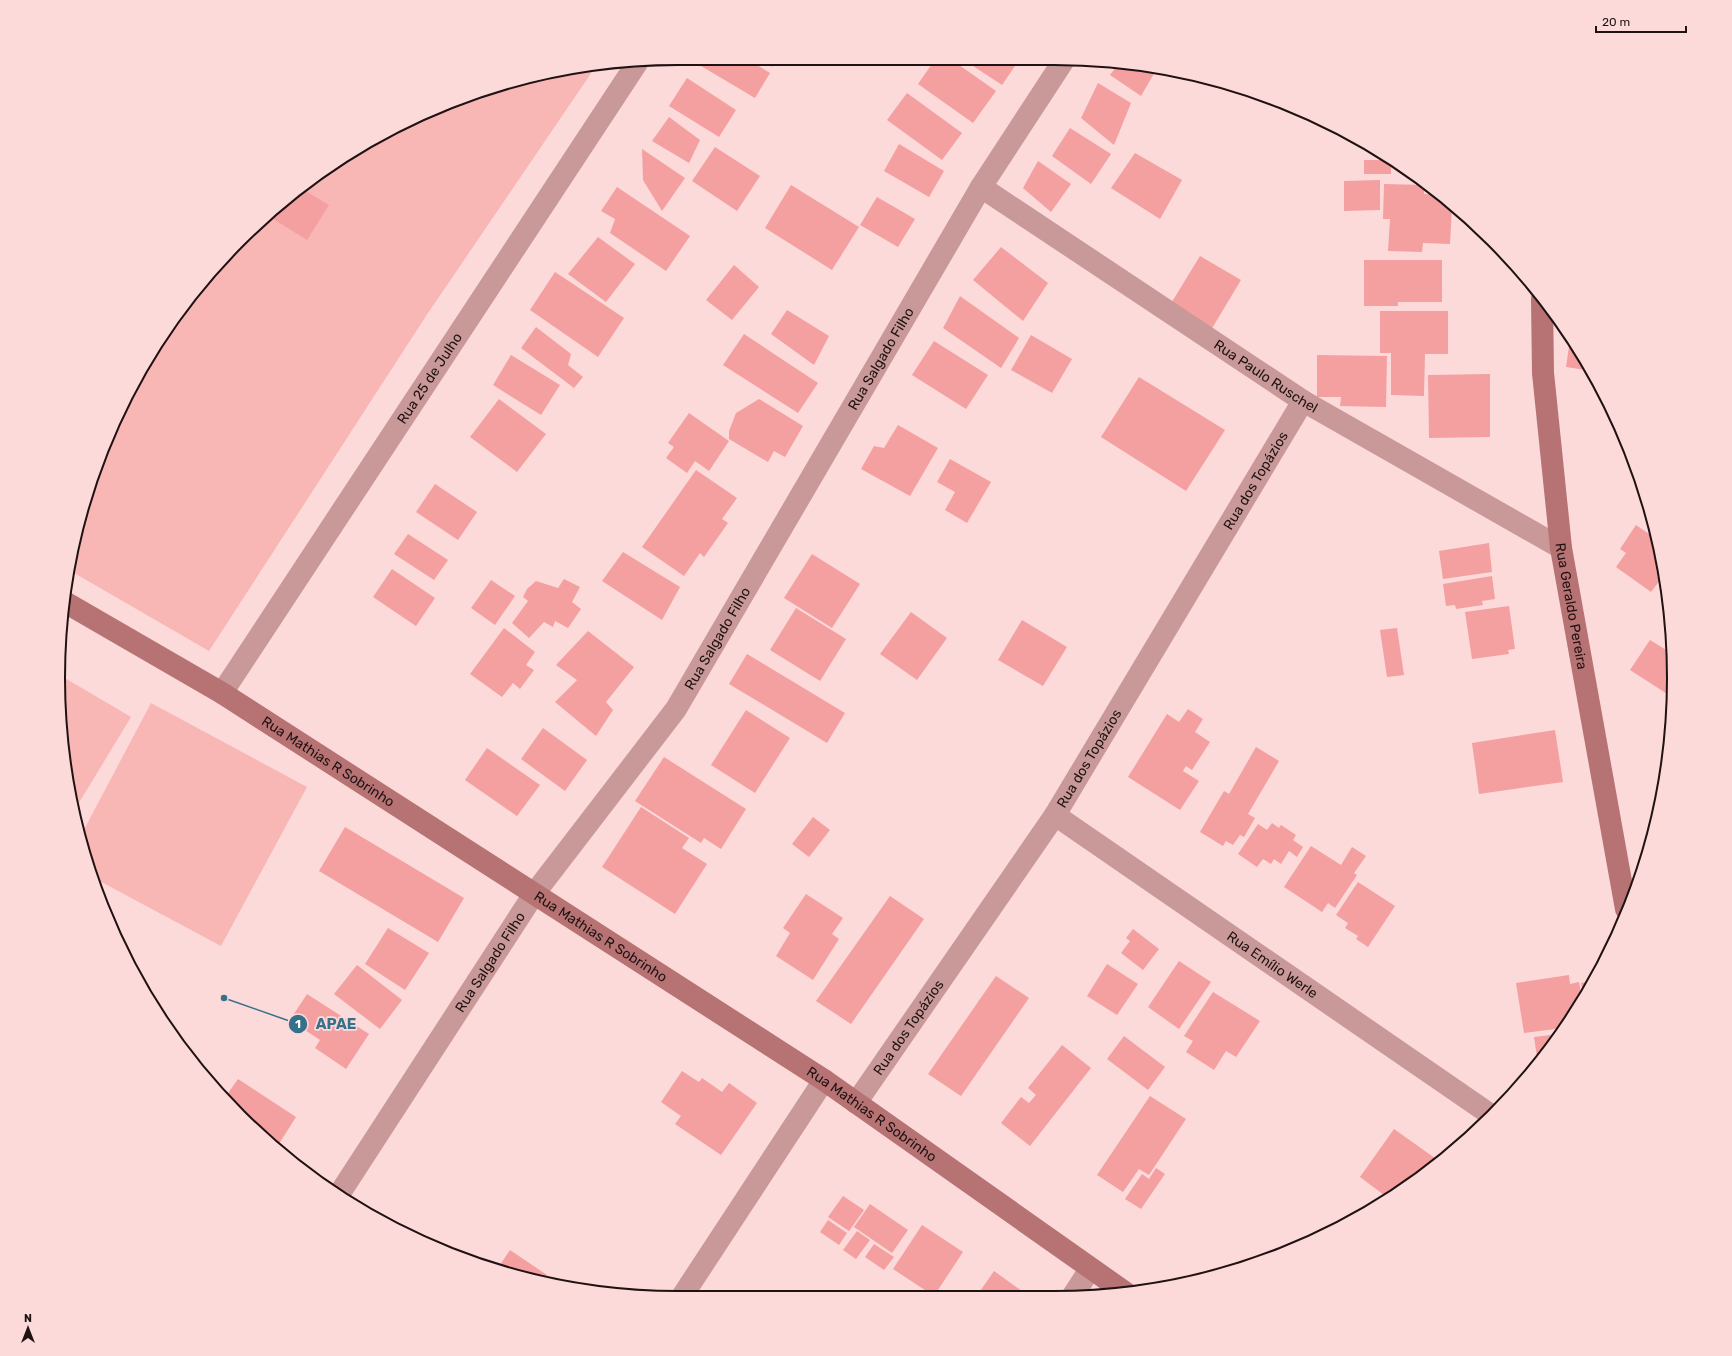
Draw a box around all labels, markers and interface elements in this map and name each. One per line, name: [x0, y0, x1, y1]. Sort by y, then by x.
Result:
scale bar: [1596, 8, 1686, 34]
text: 20 m: [1602, 15, 1630, 29]
street label: Rua Salgado Filho: [845, 304, 918, 413]
street label: Rua 25 de Julho: [394, 330, 466, 427]
street label: Rua Paulo Ruschel: [1210, 336, 1321, 417]
street label: Rua dos Topázios: [1220, 428, 1292, 533]
street label: Rua Geraldo Pereira: [1552, 542, 1591, 671]
street label: Rua Salgado Filho: [681, 584, 754, 693]
street label: Rua dos Topázios: [1053, 706, 1125, 811]
street label: Rua Mathias R Sobrinho: [258, 713, 398, 811]
street label: Rua Mathias R Sobrinho: [531, 888, 670, 986]
street label: Rua Salgado Filho: [452, 909, 529, 1016]
street label: Rua Emílio Werle: [1223, 928, 1321, 1002]
street label: Rua dos Topázios: [870, 977, 948, 1079]
callout: APAE: [288, 1010, 365, 1037]
text: APAE: [316, 1015, 356, 1033]
text: 1: [295, 1017, 301, 1031]
street label: Rua Mathias R Sobrinho: [803, 1063, 940, 1166]
north arrow: [8, 1308, 48, 1348]
text: N: [24, 1312, 32, 1325]

